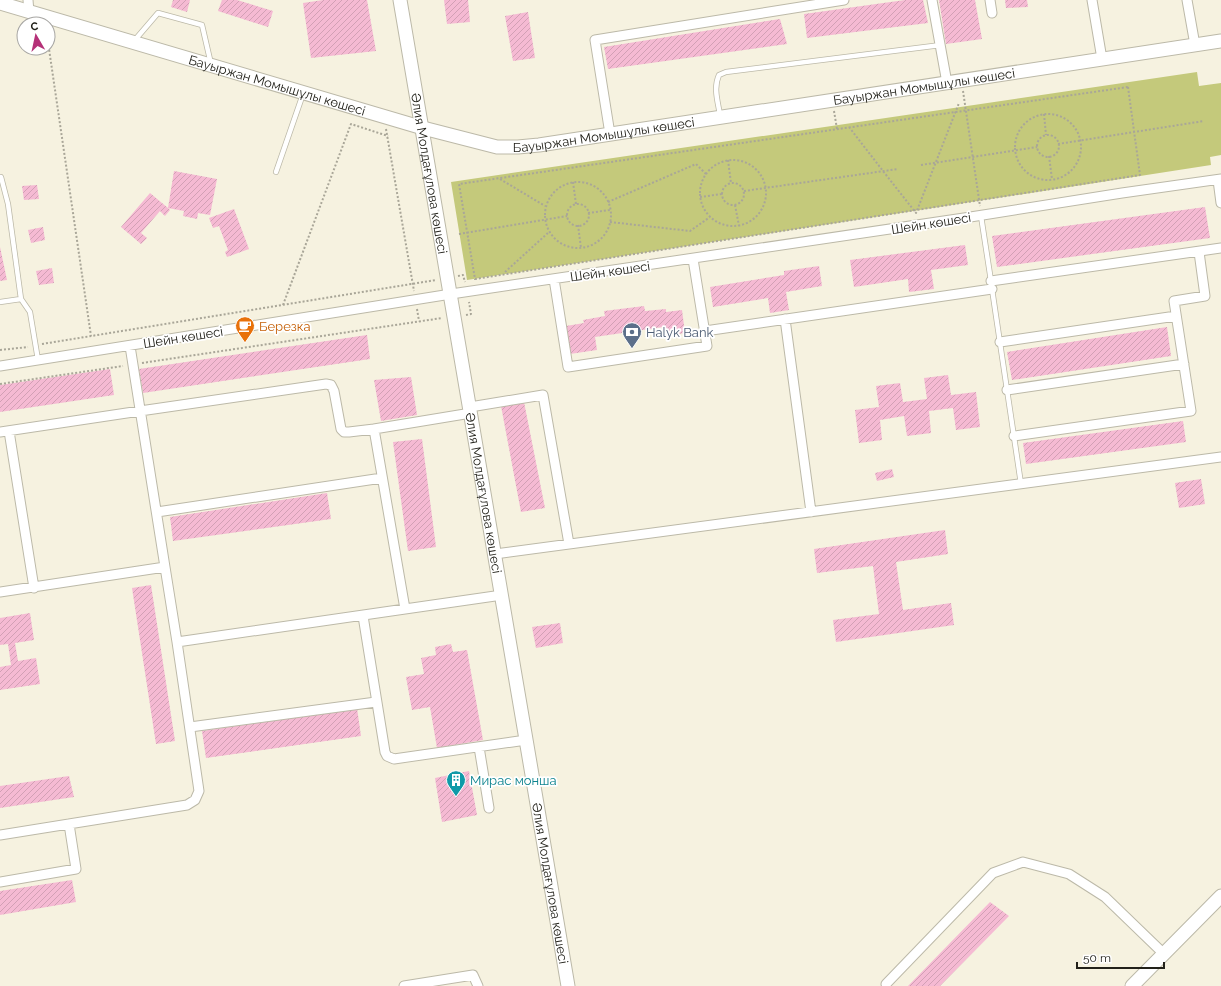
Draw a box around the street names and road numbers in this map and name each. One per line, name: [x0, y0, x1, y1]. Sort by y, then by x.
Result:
street label: Бауыржан Момышұлы көшесі: [187, 52, 367, 119]
street label: Бауыржан Момышұлы көшесі: [832, 66, 1016, 108]
street label: Әлия Молдағұлова көшесі: [408, 92, 450, 255]
street label: Бауыржан Момышұлы көшесі: [513, 114, 696, 155]
street label: Шейн көшесі: [890, 210, 972, 237]
street label: Шейн көшесі: [569, 258, 651, 285]
street label: Шейн көшесі: [142, 324, 224, 351]
street label: Әлия Молдағұлова көшесі: [462, 411, 505, 575]
street label: Әлия Молдағұлова көшесі: [529, 802, 571, 965]

